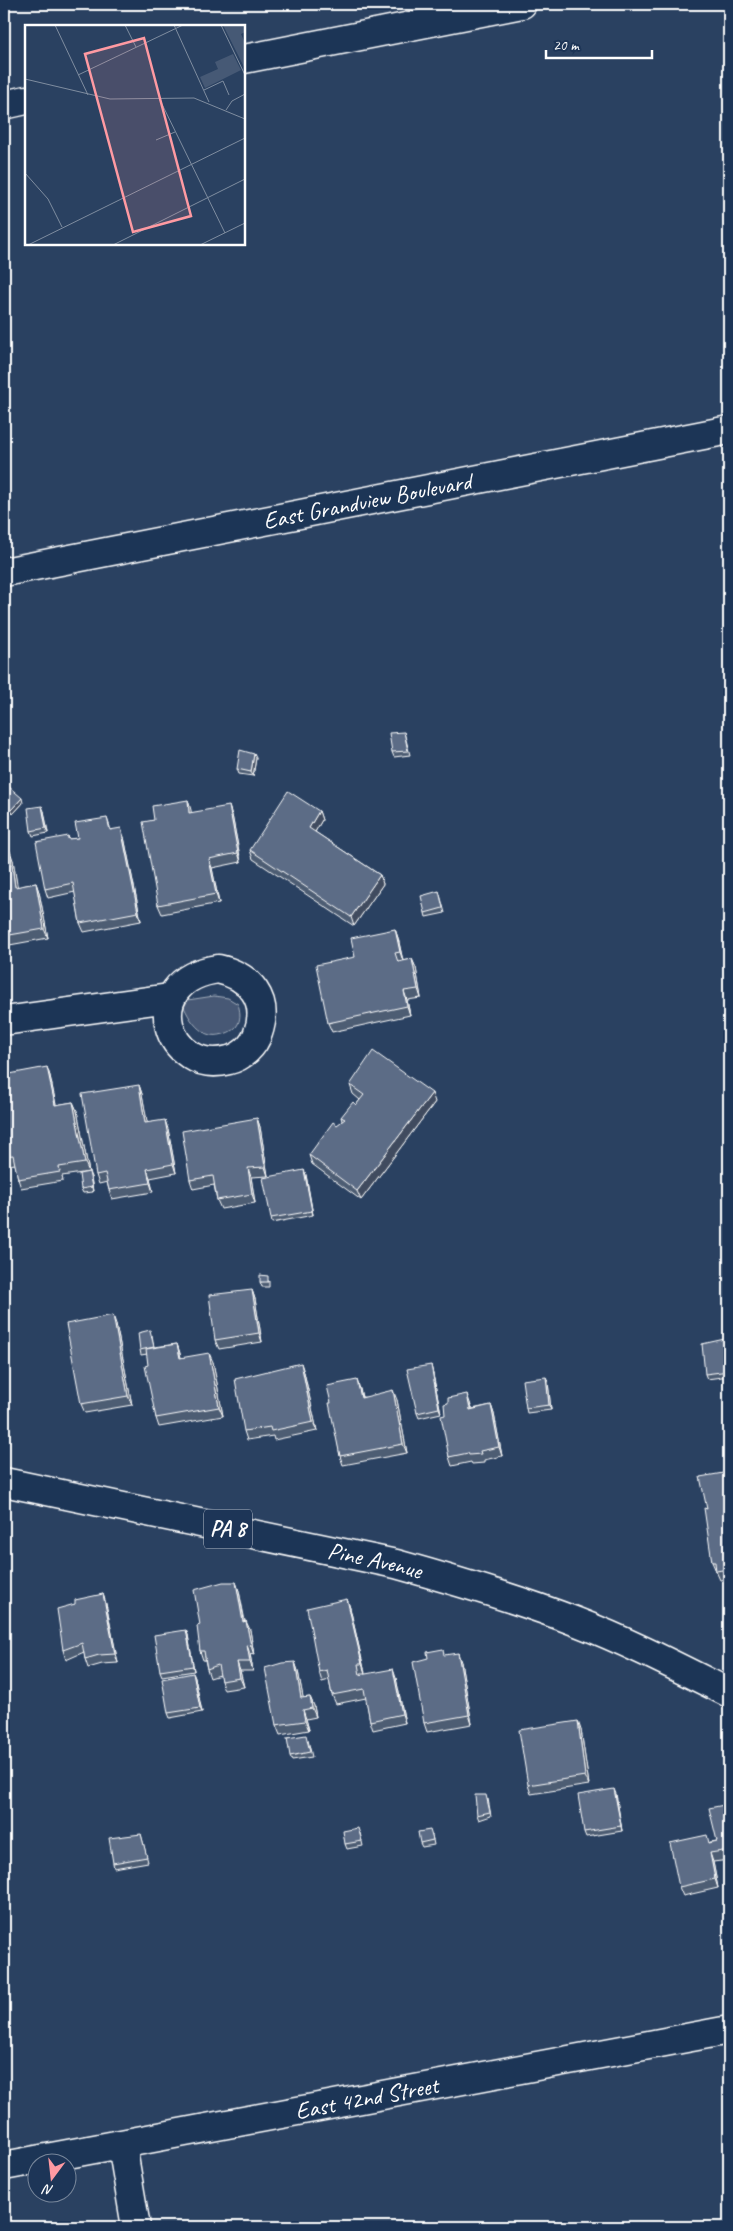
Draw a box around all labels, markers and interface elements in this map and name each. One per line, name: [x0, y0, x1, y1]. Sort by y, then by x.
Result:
inset map: [25, 25, 245, 245]
scale bar: [546, 28, 652, 60]
text: 20 m: [553, 36, 580, 55]
street label: East Grandview Boulevard: [261, 465, 477, 536]
road number: PA 8: [204, 1510, 252, 1548]
street label: Pine Avenue: [325, 1535, 428, 1586]
street label: East 42nd Street: [293, 2070, 443, 2126]
north arrow: [28, 2154, 78, 2204]
text: N: [40, 2180, 55, 2199]

